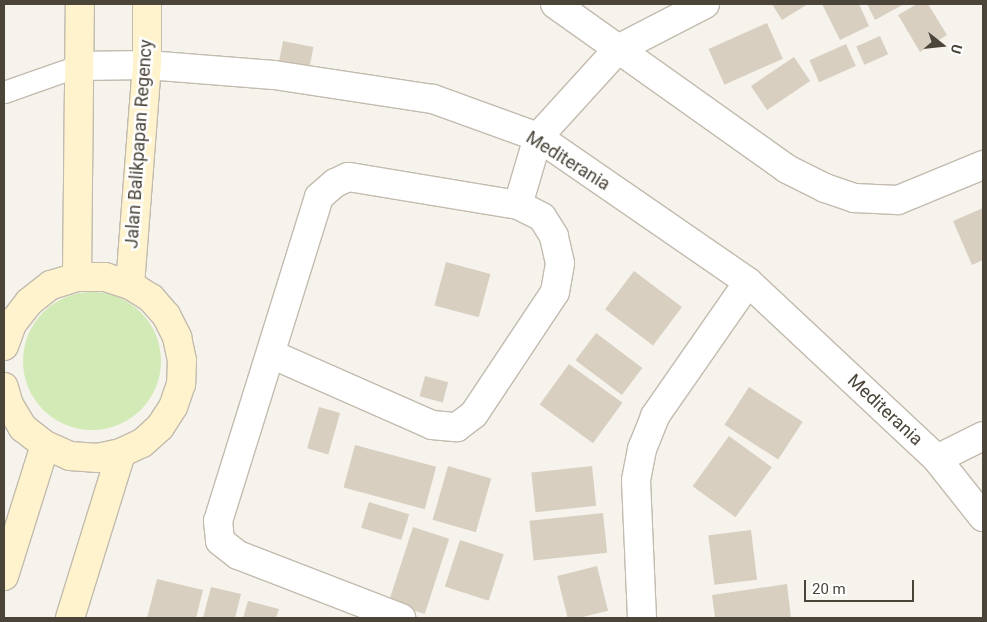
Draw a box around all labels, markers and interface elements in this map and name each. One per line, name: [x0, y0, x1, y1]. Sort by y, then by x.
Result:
north arrow: [917, 20, 967, 70]
street label: Jalan Balikpapan Regency: [121, 39, 157, 249]
text: U: [947, 42, 965, 56]
street label: Mediterania: [522, 127, 614, 195]
street label: Mediterania: [843, 370, 927, 450]
scale bar: [807, 570, 917, 602]
text: 20 m: [812, 580, 846, 598]

